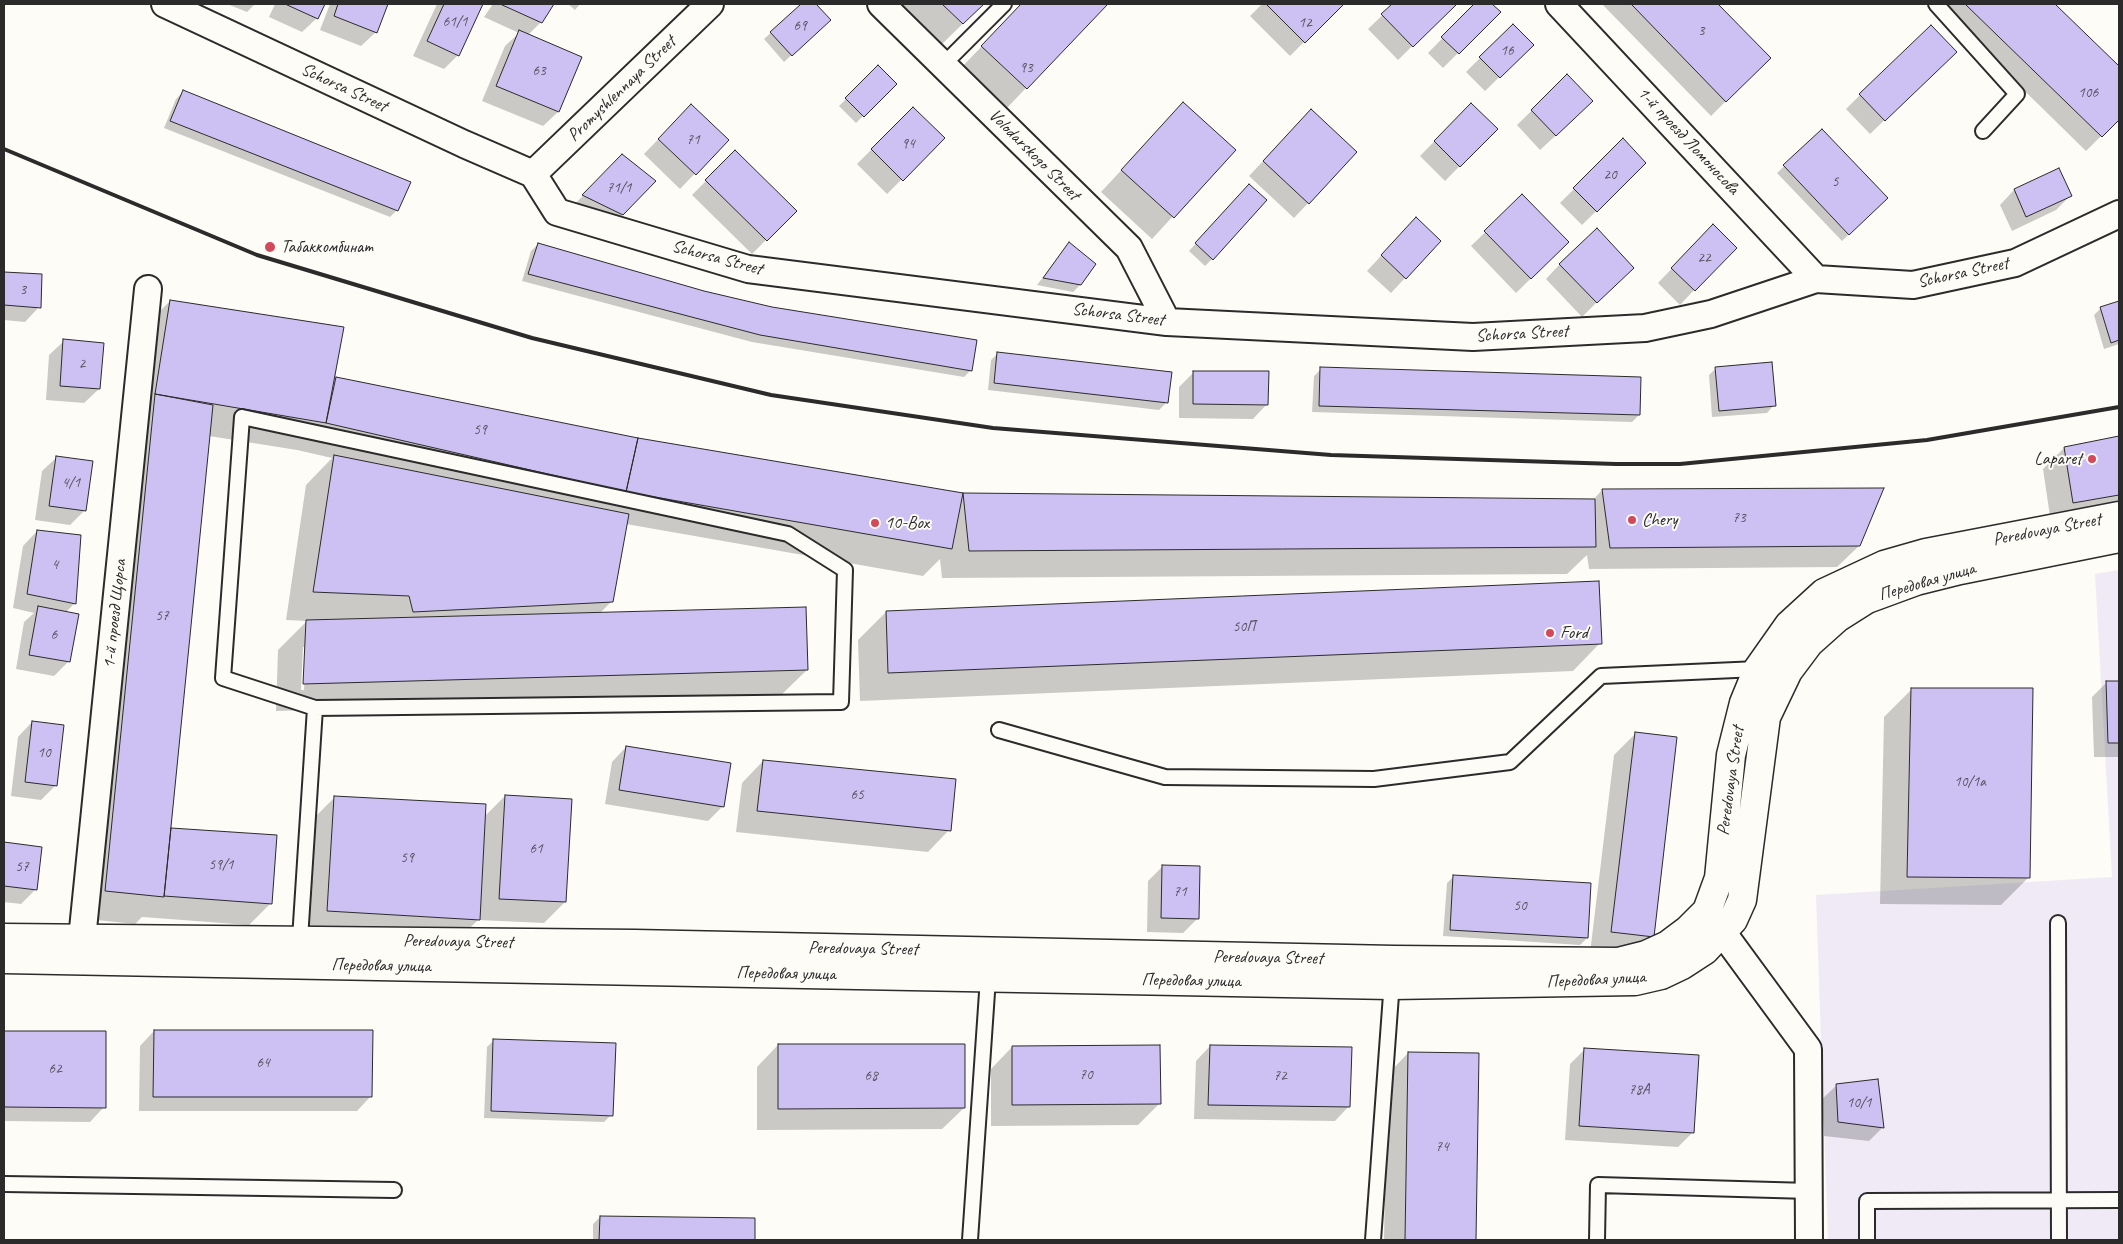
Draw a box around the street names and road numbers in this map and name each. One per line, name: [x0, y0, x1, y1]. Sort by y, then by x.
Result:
street label: Promyshlennaya Street: [563, 32, 681, 146]
street label: Schorsa Street: [297, 59, 391, 117]
street label: 1-й проезд Ломоносова: [1632, 82, 1744, 200]
street label: Volodarskogo Street: [984, 105, 1084, 205]
street label: Schorsa Street: [669, 236, 765, 280]
street label: Schorsa Street: [1915, 253, 2011, 293]
street label: Schorsa Street: [1071, 299, 1165, 331]
street label: Schorsa Street: [1475, 321, 1569, 347]
street label: Peredovaya Street: [1991, 509, 2103, 551]
street label: 1-й проезд Щорса: [99, 558, 131, 670]
street label: Передовая улица: [1876, 558, 1978, 606]
street label: Peredovaya Street: [1713, 725, 1749, 837]
street label: Peredovaya Street: [403, 930, 513, 954]
street label: Peredovaya Street: [808, 937, 918, 961]
street label: Peredovaya Street: [1213, 946, 1323, 970]
street label: Передовая улица: [331, 954, 431, 978]
street label: Передовая улица: [736, 962, 836, 986]
street label: Передовая улица: [1546, 967, 1646, 993]
street label: Передовая улица: [1141, 969, 1241, 993]

